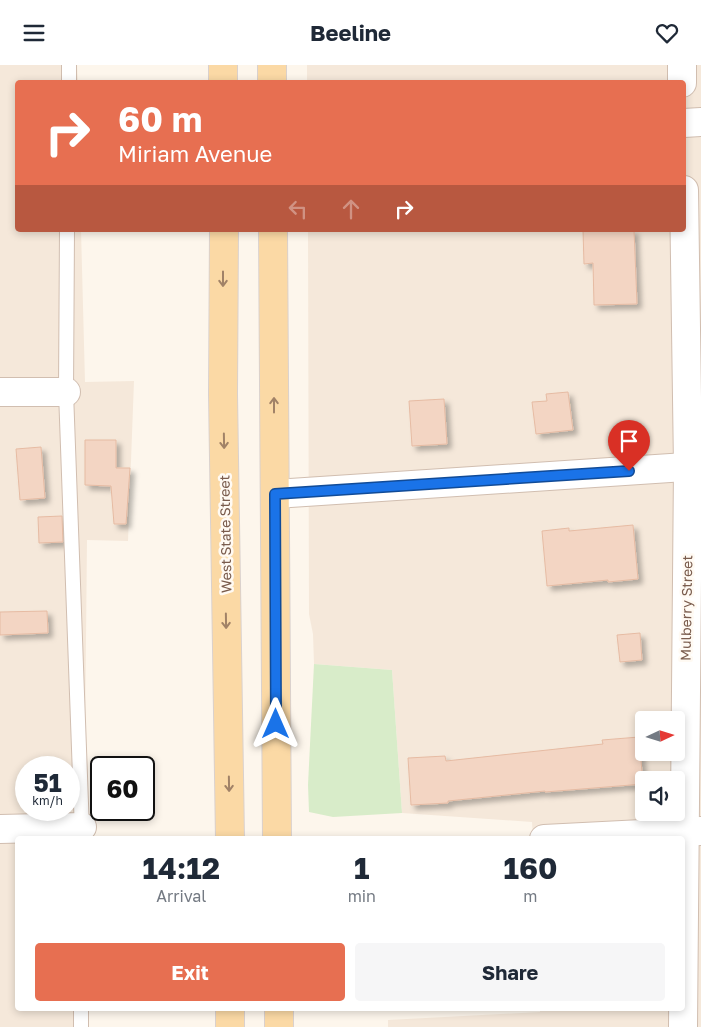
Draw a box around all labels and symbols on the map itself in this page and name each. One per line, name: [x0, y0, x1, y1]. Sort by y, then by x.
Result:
one-way arrow: [219, 270, 228, 286]
one-way arrow: [269, 397, 279, 414]
pin: [608, 420, 650, 471]
one-way arrow: [219, 432, 229, 449]
street label: West State Street: [215, 475, 235, 593]
street label: Mulberry Street: [677, 555, 695, 661]
one-way arrow: [222, 613, 231, 629]
position arrow: [249, 697, 301, 749]
north arrow: [635, 711, 685, 761]
speed limit sign: 60: [90, 756, 155, 821]
one-way arrow: [224, 775, 234, 791]

